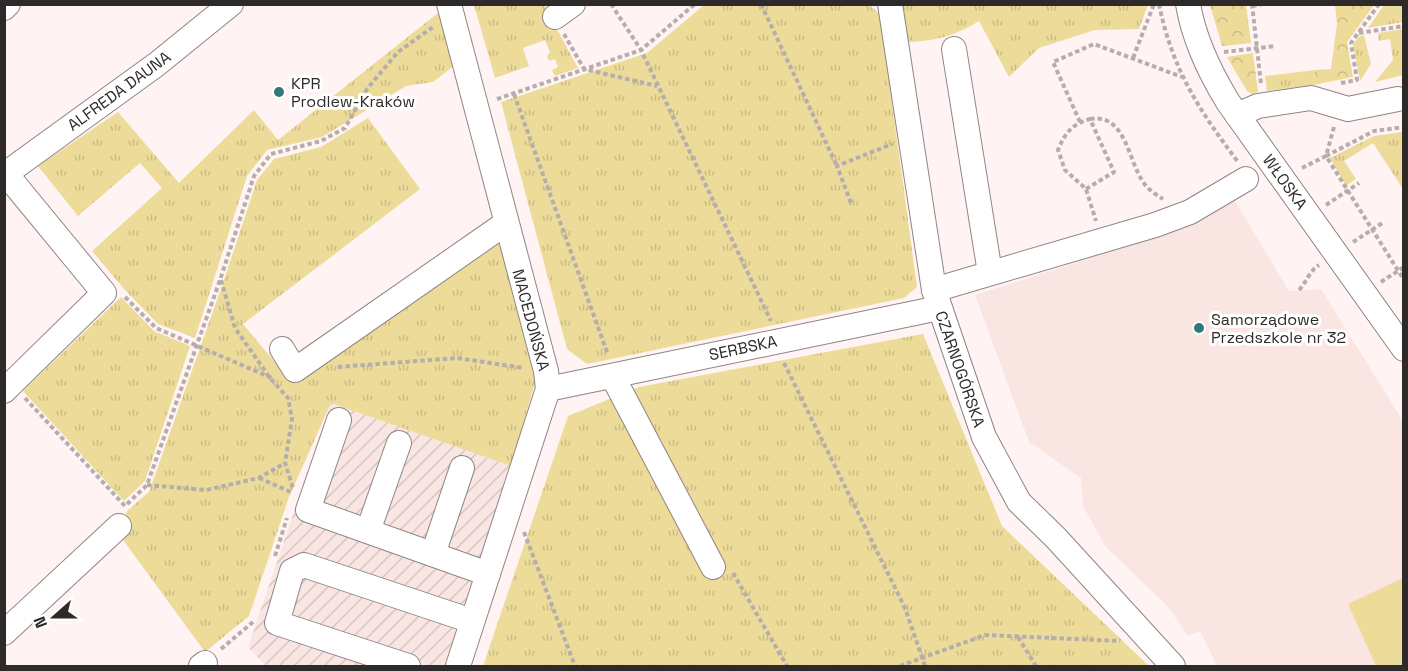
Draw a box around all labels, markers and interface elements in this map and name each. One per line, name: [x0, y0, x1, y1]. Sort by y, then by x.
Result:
street label: ALFREDA DAUNA: [63, 46, 175, 136]
place label: KPR Prodlew-Kraków: [291, 73, 415, 112]
marker: KPR Prodlew-Kraków: [272, 85, 286, 99]
street label: WŁOSKA: [1258, 150, 1312, 214]
street label: MACEDOŃSKA: [507, 267, 555, 373]
street label: CZARNOGÓRSKA: [930, 308, 990, 430]
place label: Samorządowe Przedszkole nr 32: [1211, 309, 1346, 348]
marker: Samorządowe Przedszkole nr 32: [1192, 321, 1206, 335]
street label: SERBSKA: [707, 331, 779, 365]
north arrow: [24, 587, 84, 647]
text: N: [29, 613, 52, 631]

